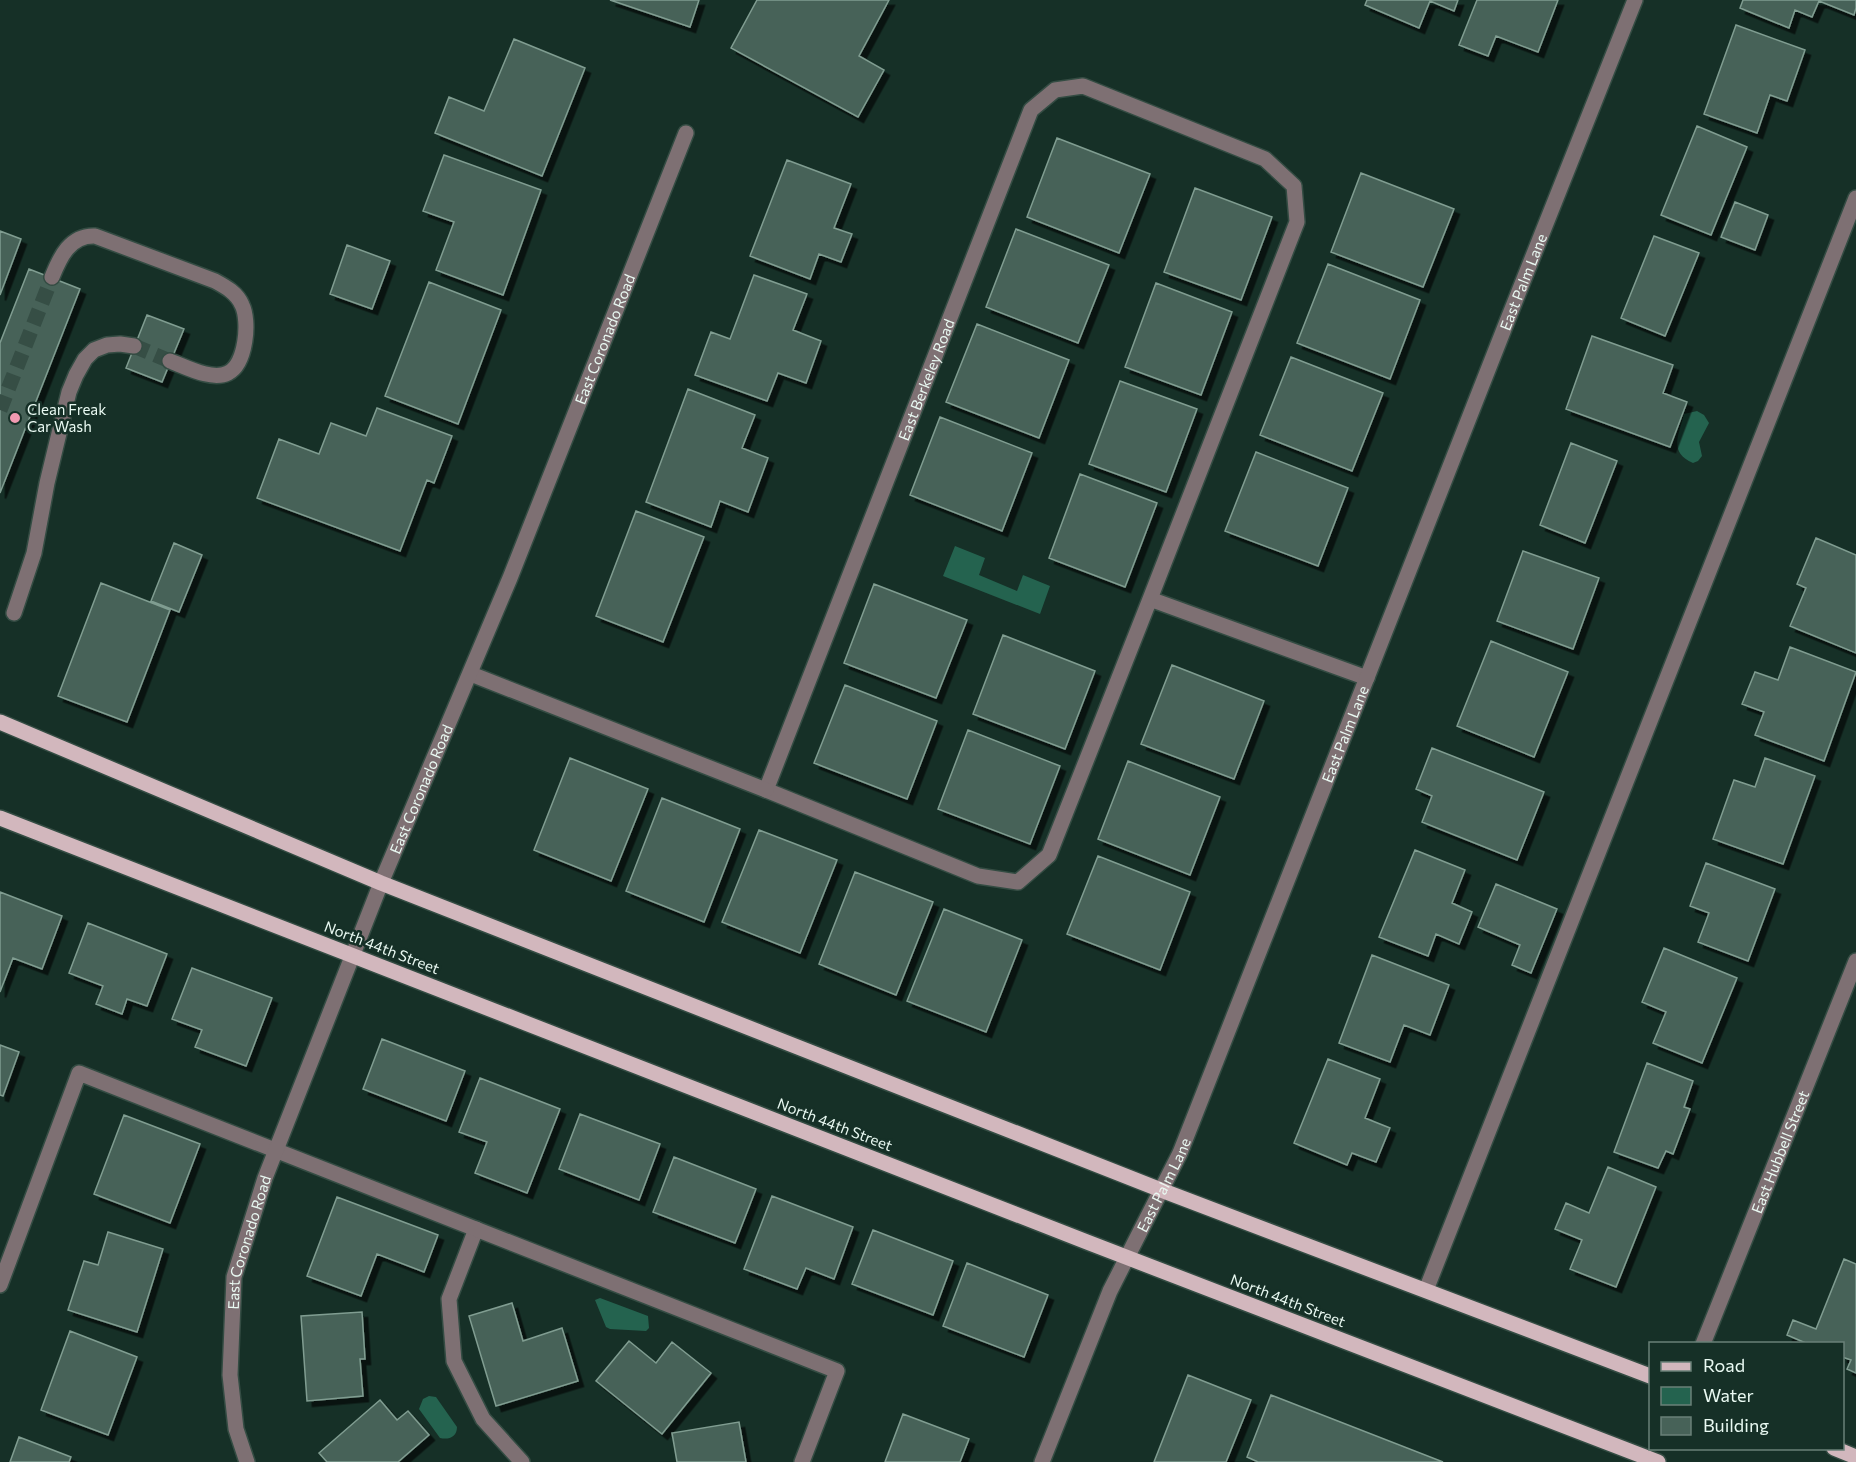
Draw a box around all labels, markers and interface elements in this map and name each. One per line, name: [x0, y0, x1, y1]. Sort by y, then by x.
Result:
street label: East Palm Lane: [1495, 231, 1550, 333]
street label: East Coronado Road: [571, 271, 638, 407]
street label: East Berkeley Road: [894, 316, 958, 443]
place label: Clean Freak Car Wash: [27, 400, 106, 435]
marker: Clean Freak Car Wash: [8, 411, 22, 425]
street label: East Palm Lane: [1318, 683, 1372, 785]
street label: East Coronado Road: [385, 722, 456, 856]
street label: North 44th Street: [322, 917, 442, 977]
street label: East Hubbell Street: [1747, 1088, 1812, 1216]
street label: North 44th Street: [775, 1094, 895, 1154]
street label: East Palm Lane: [1133, 1135, 1194, 1235]
street label: East Coronado Road: [224, 1173, 274, 1310]
street label: North 44th Street: [1228, 1270, 1348, 1330]
legend: [1649, 1342, 1844, 1450]
text: Road: [1703, 1354, 1745, 1376]
text: Water: [1703, 1384, 1754, 1406]
text: Building: [1703, 1414, 1769, 1436]

